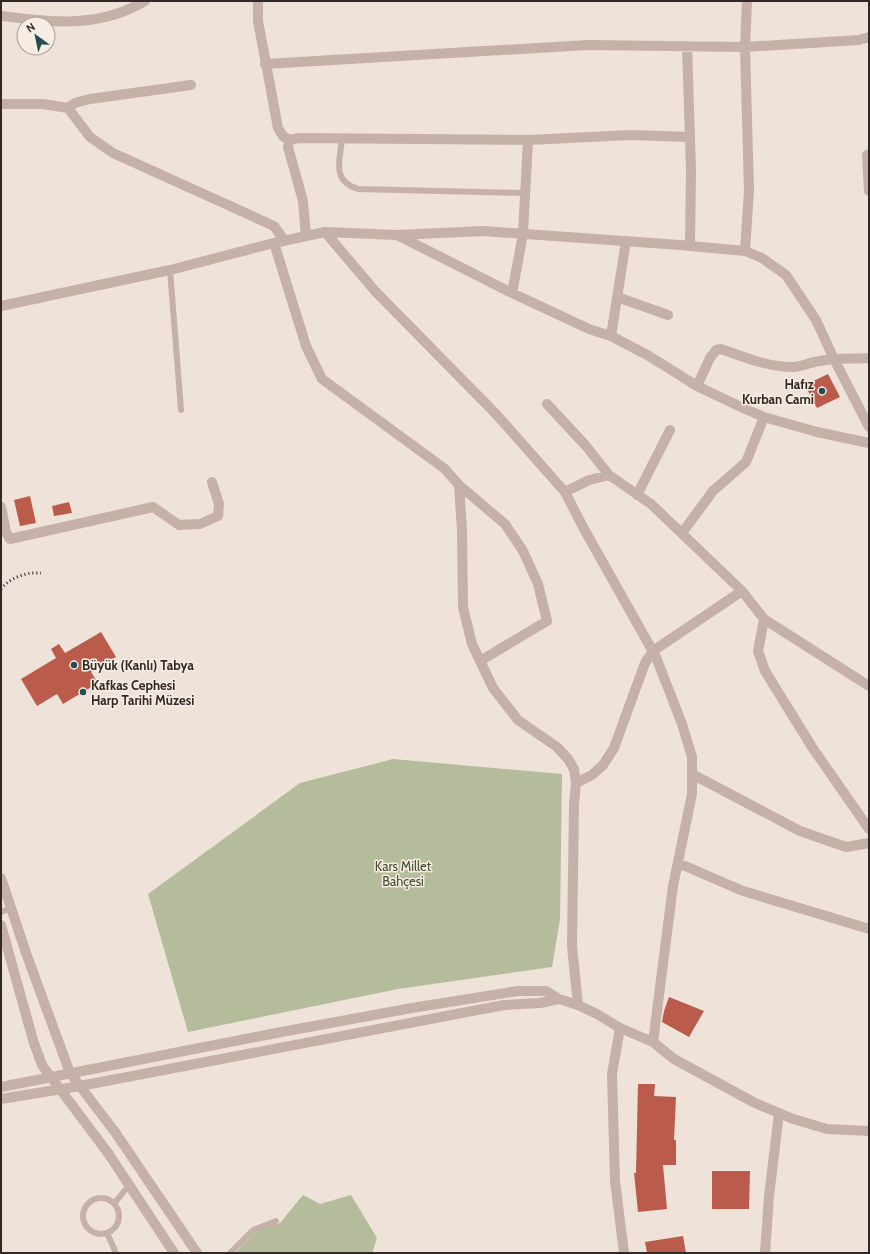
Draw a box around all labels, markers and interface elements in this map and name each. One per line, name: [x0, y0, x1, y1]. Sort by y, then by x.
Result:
north arrow: [16, 16, 56, 56]
text: N: [23, 20, 38, 36]
place label: Hafız Kurban Cami: [742, 376, 814, 407]
marker: Hafız Kurban Cami: [817, 386, 827, 396]
place label: Büyük (Kanlı) Tabya: [82, 657, 194, 673]
marker: Büyük (Kanlı) Tabya: [69, 660, 79, 670]
place label: Kafkas Cephesi Harp Tarihi Müzesi: [91, 677, 194, 708]
marker: Kafkas Cephesi Harp Tarihi Müzesi: [78, 687, 88, 697]
park label: Kars Millet Bahçesi: [375, 858, 432, 889]

